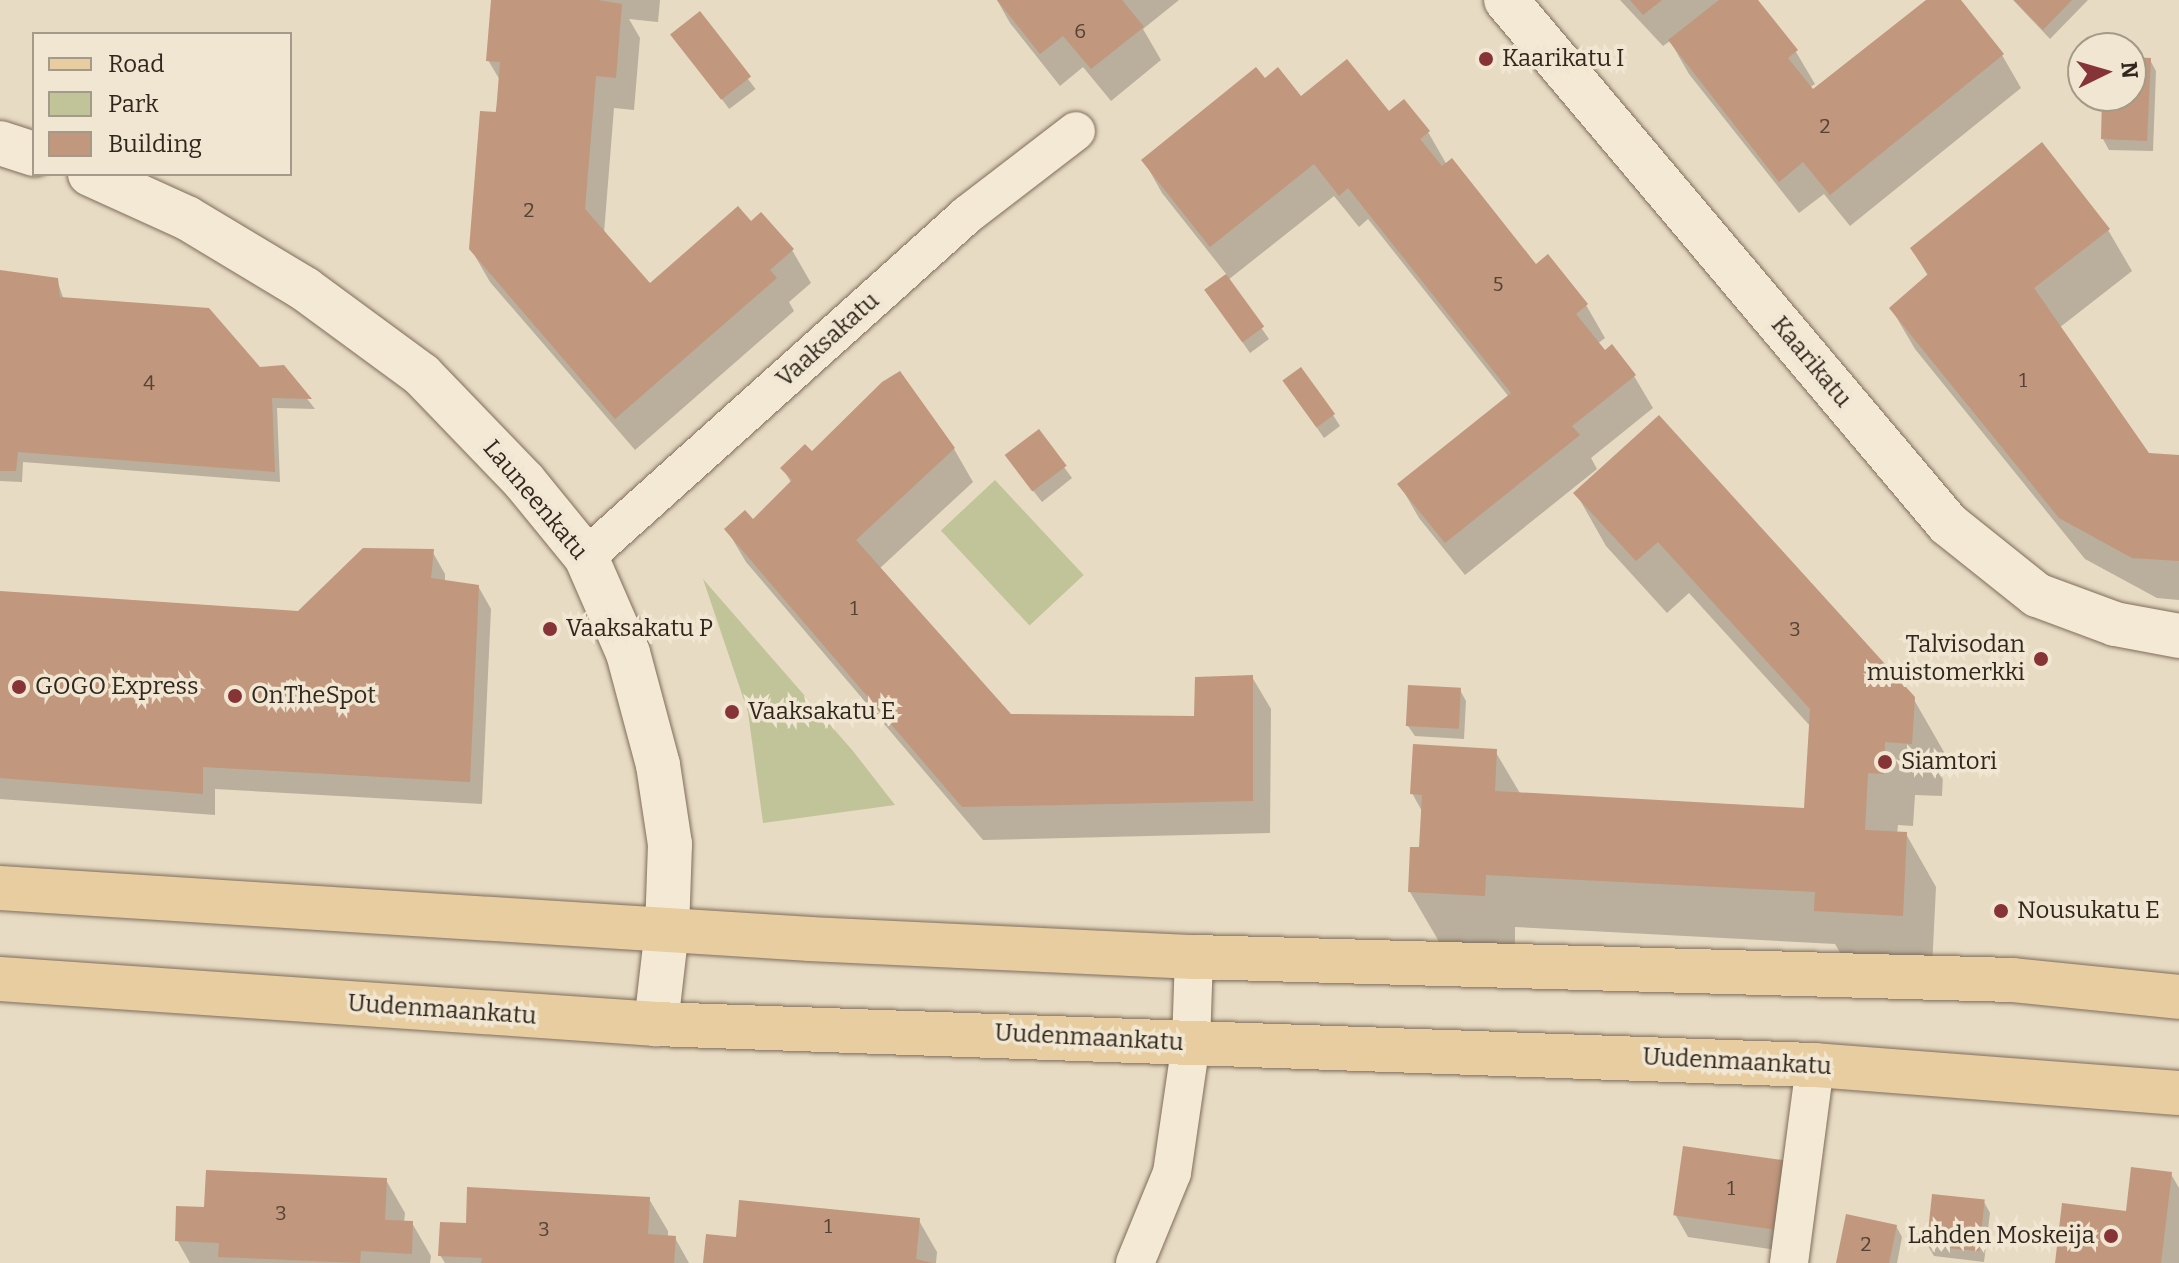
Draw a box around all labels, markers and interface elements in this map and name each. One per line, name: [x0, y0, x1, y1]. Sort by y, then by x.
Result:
house number: 6: [1074, 19, 1086, 43]
legend: [32, 32, 292, 176]
north arrow: [2067, 32, 2147, 112]
place label: Kaarikatu I: [1502, 45, 1625, 73]
text: Road: [108, 50, 164, 78]
marker: Kaarikatu I: [1477, 50, 1495, 68]
text: N: [2115, 60, 2144, 80]
text: Park: [108, 90, 159, 118]
house number: 2: [1820, 114, 1830, 138]
text: Building: [108, 130, 202, 158]
house number: 2: [524, 198, 534, 222]
house number: 5: [1493, 272, 1503, 296]
street label: Vaaksakatu: [771, 286, 885, 394]
street label: Kaarikatu: [1765, 311, 1857, 413]
house number: 1: [2019, 368, 2027, 392]
house number: 4: [143, 371, 155, 395]
street label: Launeenkatu: [477, 434, 593, 566]
house number: 1: [850, 596, 858, 620]
place label: Vaaksakatu P: [566, 615, 713, 643]
house number: 3: [1789, 617, 1801, 641]
marker: Vaaksakatu P: [541, 620, 559, 638]
place label: Talvisodan muistomerkki: [1867, 631, 2025, 687]
marker: Talvisodan muistomerkki: [2032, 650, 2050, 668]
place label: GOGO Express: [35, 673, 199, 701]
marker: GOGO Express: [10, 678, 28, 696]
place label: OnTheSpot: [251, 682, 376, 710]
marker: OnTheSpot: [226, 687, 244, 705]
place label: Vaaksakatu E: [748, 698, 896, 726]
marker: Vaaksakatu E: [723, 703, 741, 721]
place label: Siamtori: [1901, 748, 1997, 776]
marker: Siamtori: [1876, 753, 1894, 771]
place label: Nousukatu E: [2017, 897, 2160, 925]
marker: Nousukatu E: [1992, 902, 2010, 920]
street label: Uudenmaankatu: [347, 989, 537, 1031]
street label: Uudenmaankatu: [994, 1019, 1184, 1057]
street label: Uudenmaankatu: [1642, 1043, 1832, 1081]
house number: 1: [1727, 1176, 1735, 1200]
house number: 3: [275, 1201, 287, 1225]
house number: 1: [824, 1214, 832, 1238]
house number: 3: [538, 1217, 550, 1241]
place label: Lahden Moskeija: [1908, 1222, 2095, 1250]
marker: Lahden Moskeija: [2102, 1227, 2120, 1245]
house number: 2: [1861, 1232, 1871, 1256]

